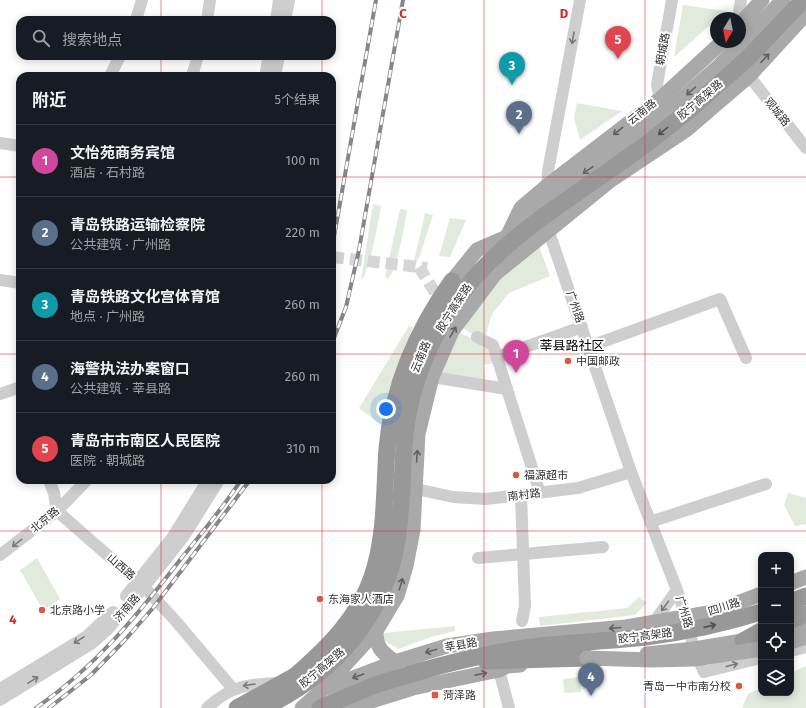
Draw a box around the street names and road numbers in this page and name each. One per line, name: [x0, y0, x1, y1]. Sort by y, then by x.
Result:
street label: 朝城路: [654, 32, 672, 66]
street label: 胶宁高架路: [675, 77, 725, 123]
street label: 观城路: [762, 95, 792, 129]
street label: 云南路: [625, 97, 659, 127]
street label: 胶宁高架路: [434, 281, 474, 335]
street label: 广州路: [563, 289, 587, 325]
street label: 云南路: [409, 339, 433, 375]
street label: 南村路: [507, 487, 541, 503]
street label: 北京路: [28, 504, 62, 536]
street label: 山西路: [104, 551, 138, 583]
street label: 济南路: [111, 591, 143, 625]
street label: 广州路: [673, 594, 695, 630]
street label: 四川路: [706, 596, 742, 618]
street label: 胶宁高架路: [617, 626, 673, 646]
street label: 莘县路: [444, 636, 478, 654]
street label: 胶宁高架路: [297, 645, 347, 691]

